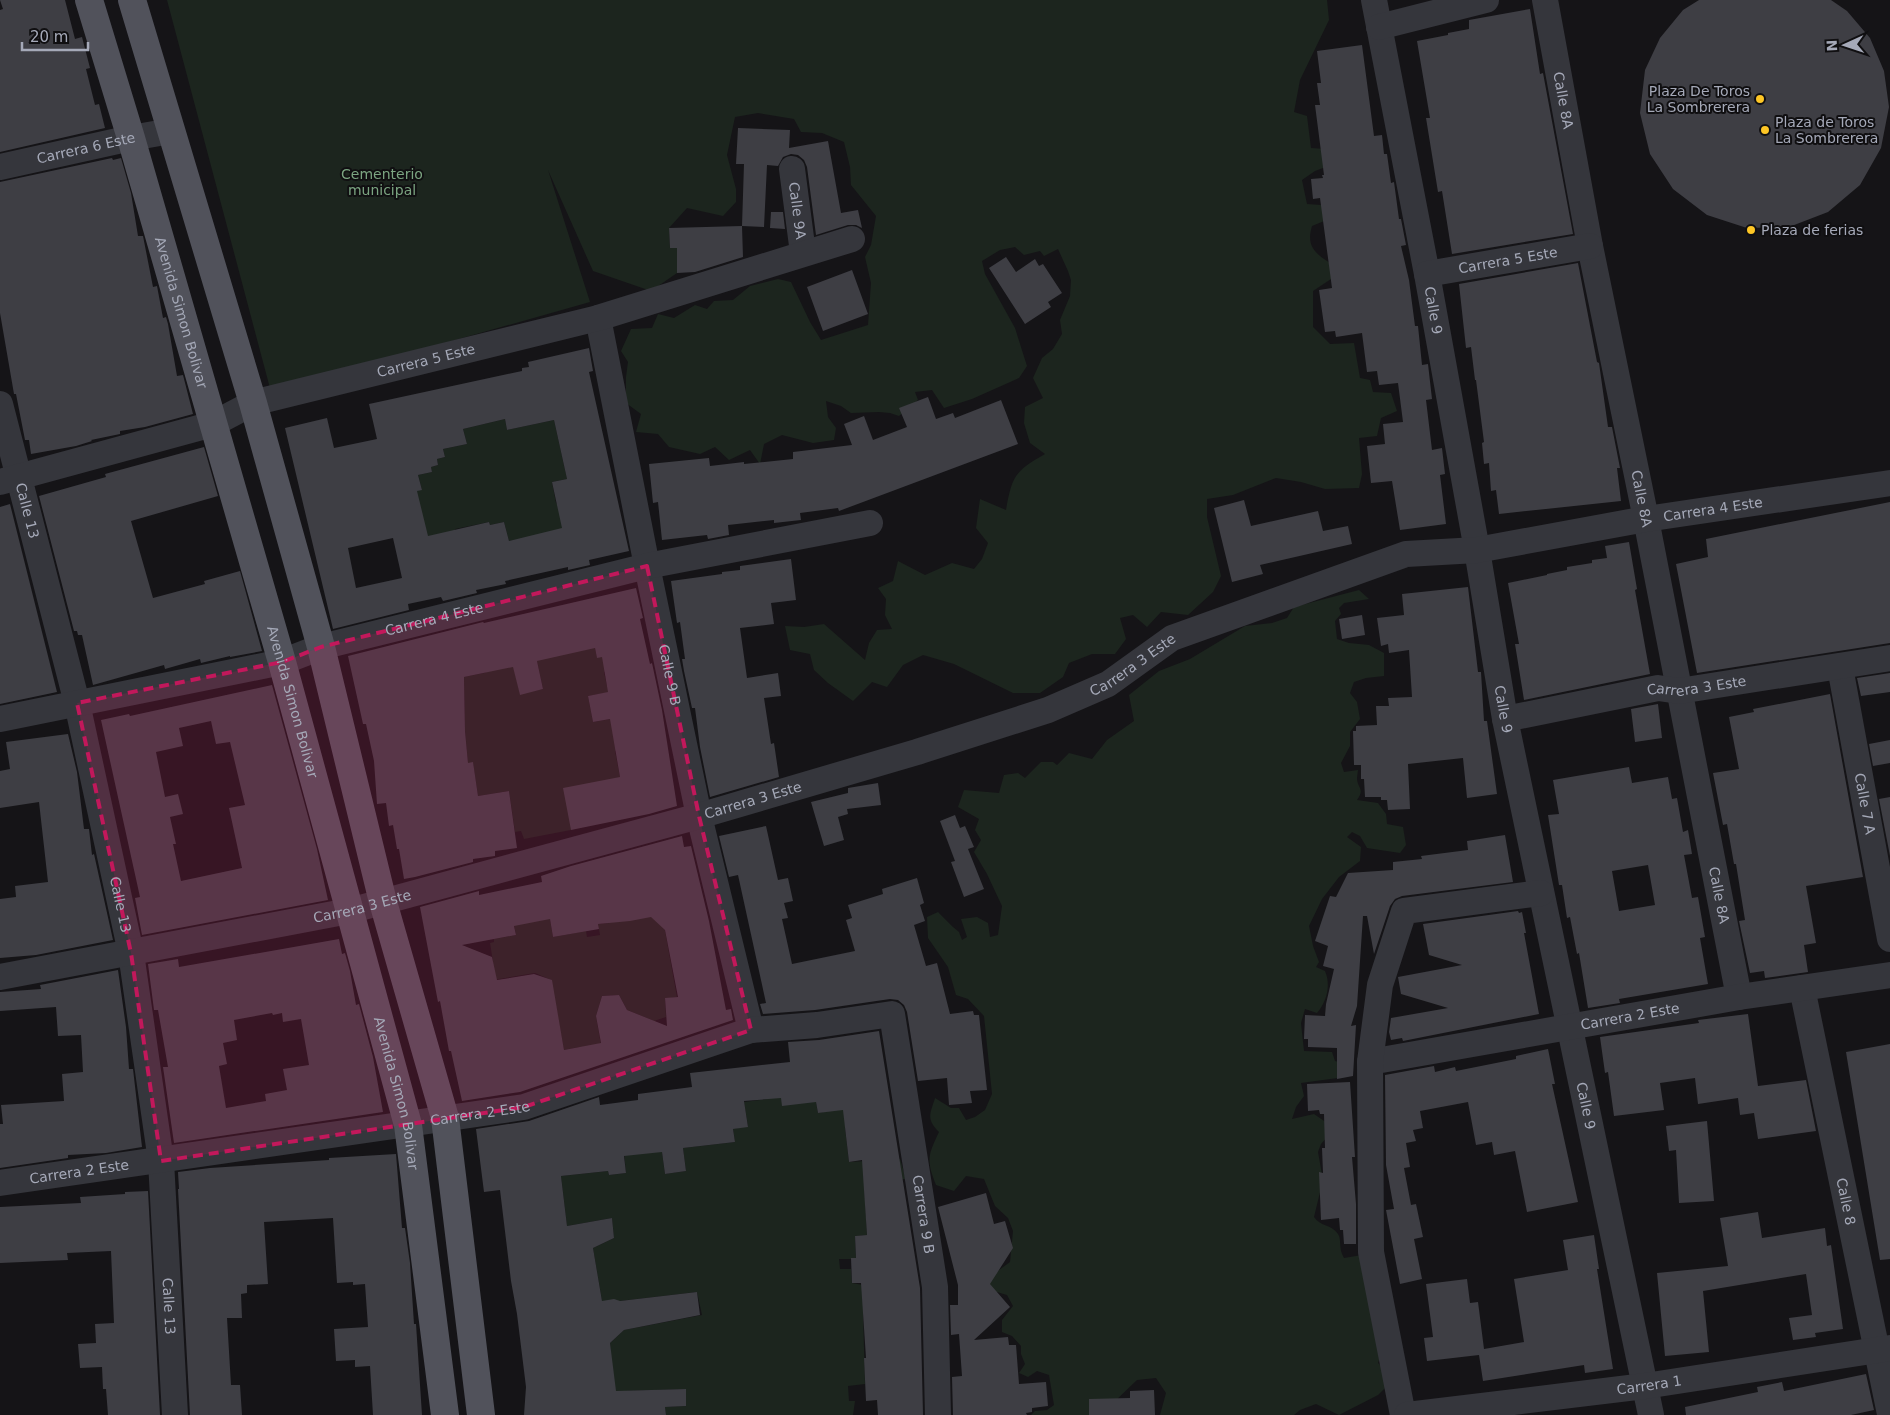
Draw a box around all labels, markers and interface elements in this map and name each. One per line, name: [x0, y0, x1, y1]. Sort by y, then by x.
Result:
scale bar: [22, 20, 89, 52]
north arrow: [1820, 20, 1870, 70]
text: 20 m: [30, 28, 68, 46]
text: N: [1824, 39, 1840, 52]
street label: Calle 8A: [1550, 70, 1576, 131]
place label: Plaza De Toros La Sombrerera: [1647, 83, 1750, 115]
marker: Plaza De Toros La Sombrerera: [1754, 93, 1766, 105]
place label: Plaza de Toros La Sombrerera: [1775, 114, 1878, 146]
marker: Plaza de Toros La Sombrerera: [1759, 124, 1771, 136]
street label: Carrera 6 Este: [35, 129, 137, 167]
park label: Cementerio municipal: [341, 166, 423, 198]
street label: Calle 9A: [786, 181, 809, 241]
place label: Plaza de ferias: [1761, 222, 1863, 238]
marker: Plaza de ferias: [1745, 224, 1757, 236]
street label: Avenida Simon Bolivar: [152, 235, 211, 391]
street label: Carrera 5 Este: [1457, 244, 1559, 277]
street label: Calle 9: [1421, 285, 1446, 335]
street label: Carrera 5 Este: [375, 341, 477, 380]
street label: Calle 8A: [1628, 469, 1655, 529]
street label: Calle 13: [13, 481, 42, 540]
street label: Carrera 4 Este: [1662, 494, 1764, 524]
street label: Carrera 4 Este: [383, 599, 485, 639]
street label: Avenida Simon Bolivar: [264, 624, 321, 780]
street label: Carrera 3 Este: [1087, 630, 1179, 699]
street label: Calle 9 B: [655, 643, 684, 707]
street label: Carrera 3 Este: [1645, 673, 1747, 699]
street label: Calle 9: [1492, 684, 1516, 735]
street label: Calle 7 A: [1852, 772, 1879, 836]
street label: Carrera 3 Este: [702, 778, 803, 822]
street label: Calle 8A: [1706, 865, 1733, 925]
street label: Calle 13: [107, 875, 134, 934]
street label: Carrera 3 Este: [312, 887, 413, 926]
street label: Carrera 2 Este: [1579, 1000, 1681, 1033]
street label: Avenida Simon Bolivar: [371, 1015, 422, 1171]
street label: Calle 9: [1573, 1081, 1599, 1131]
street label: Carrera 2 Este: [429, 1098, 532, 1129]
street label: Carrera 2 Este: [28, 1156, 130, 1187]
street label: Carrera 9 B: [909, 1174, 938, 1255]
street label: Calle 8: [1833, 1176, 1859, 1227]
street label: Calle 13: [159, 1277, 179, 1335]
street label: Carrera 1: [1616, 1372, 1683, 1397]

